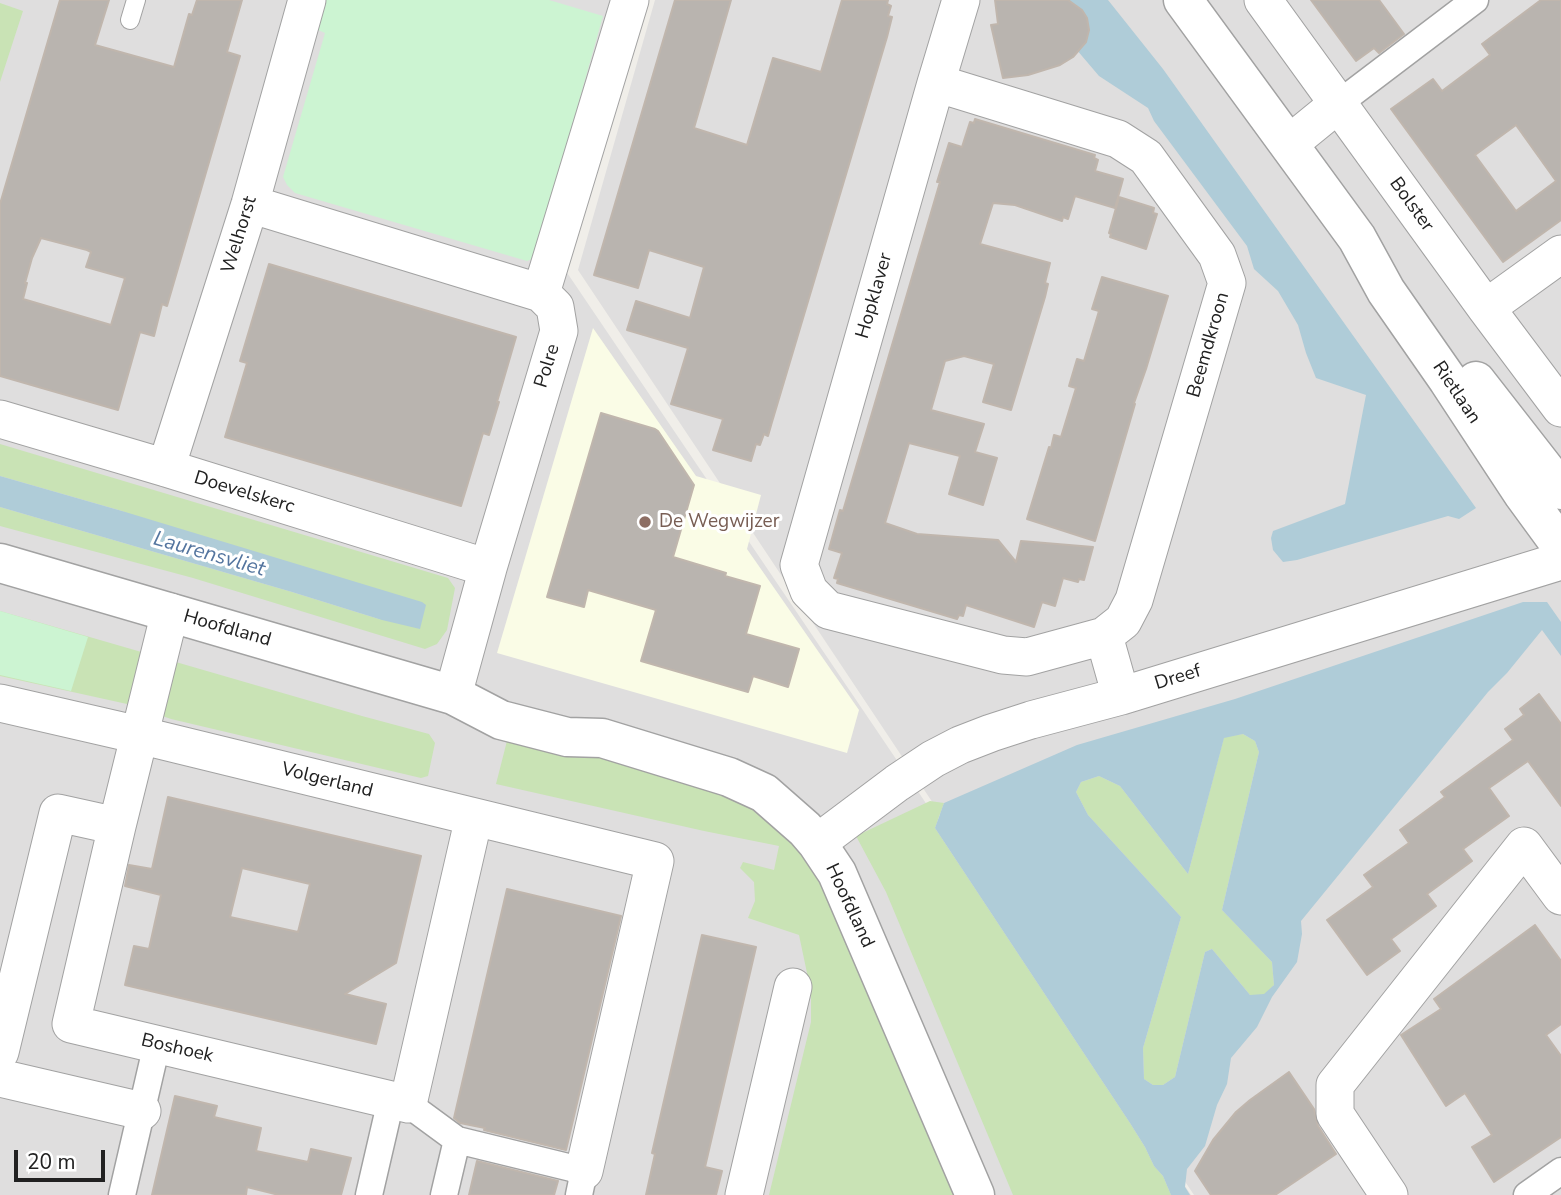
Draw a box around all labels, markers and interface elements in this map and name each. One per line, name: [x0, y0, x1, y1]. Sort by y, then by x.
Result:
street label: Bolster: [1384, 173, 1438, 237]
street label: Welhorst: [218, 194, 262, 276]
street label: Hopklaver: [852, 251, 898, 341]
street label: Beemdkroon: [1183, 290, 1235, 400]
street label: Polre: [531, 341, 565, 391]
street label: Rietlaan: [1427, 357, 1485, 429]
street label: Doevelskerc: [191, 467, 297, 519]
place label: De Wegwijzer: [659, 511, 780, 533]
marker: De Wegwijzer: [637, 514, 653, 530]
water label: Laurensvliet: [150, 527, 268, 583]
street label: Hoofdland: [181, 606, 273, 652]
street label: Dreef: [1152, 660, 1204, 696]
street label: Volgerland: [279, 759, 375, 803]
street label: Hoofdland: [820, 860, 878, 952]
street label: Boshoek: [139, 1030, 215, 1068]
scale bar: [18, 1136, 108, 1180]
text: 20 m: [27, 1148, 76, 1176]

